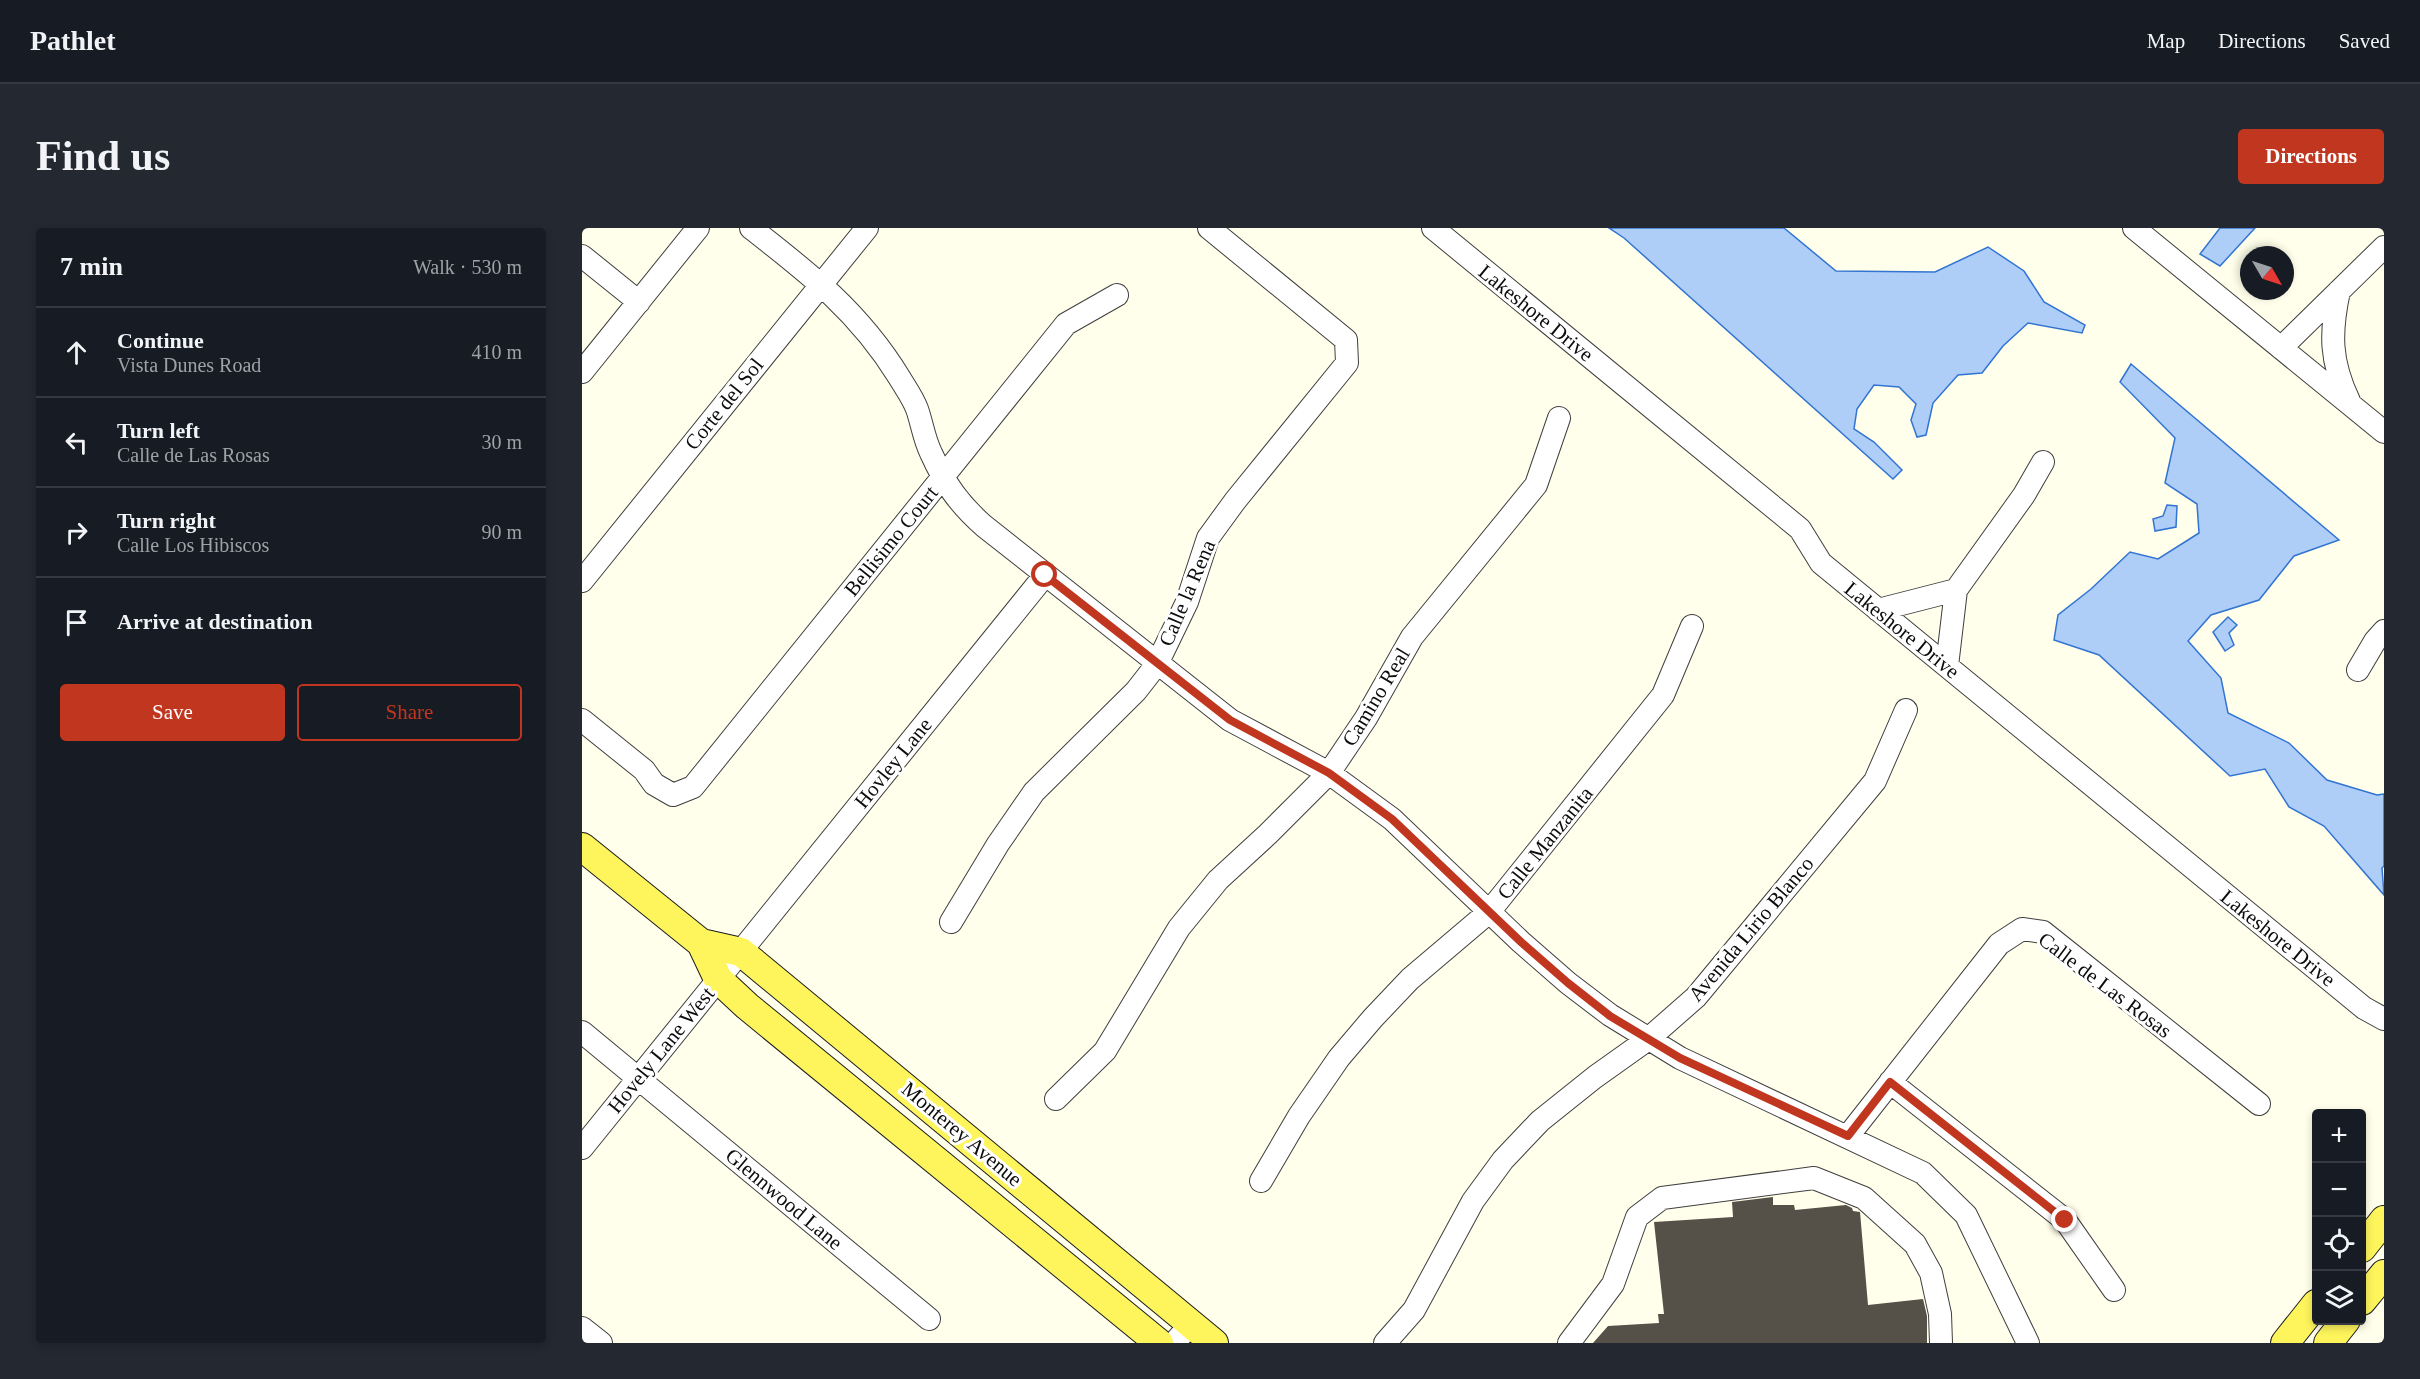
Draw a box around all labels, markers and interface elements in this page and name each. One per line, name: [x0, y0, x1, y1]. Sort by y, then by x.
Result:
text: Pathlet: [30, 25, 116, 56]
text: Map: [2147, 29, 2185, 53]
text: Directions: [2218, 29, 2306, 53]
text: Saved: [2339, 29, 2390, 53]
button: Directions: [2238, 129, 2384, 184]
text: Find us: [36, 133, 170, 179]
north arrow: [2240, 246, 2294, 300]
text: 7 min: [60, 252, 123, 281]
text: Walk · 530 m: [413, 256, 522, 278]
street label: Lakeshore Drive: [1474, 259, 1598, 367]
text: Continue: [117, 328, 204, 353]
icon: ahead: [60, 336, 93, 369]
text: 410 m: [471, 341, 522, 363]
street label: Corte del Sol: [680, 353, 768, 455]
text: Vista Dunes Road: [117, 354, 261, 376]
text: Turn left: [117, 418, 200, 443]
icon: left: [60, 426, 93, 459]
text: 30 m: [481, 431, 522, 453]
text: Calle de Las Rosas: [117, 444, 270, 466]
street label: Bellisimo Court: [839, 481, 943, 601]
text: Turn right: [117, 508, 216, 533]
icon: right: [60, 516, 93, 549]
text: 90 m: [481, 521, 522, 543]
text: Calle Los Hibiscos: [117, 534, 269, 556]
street label: Calle la Rena: [1154, 536, 1220, 650]
route start: [1031, 561, 1057, 587]
street label: Lakeshore Drive: [1840, 576, 1964, 684]
icon: arrive: [60, 606, 93, 639]
text: Arrive at destination: [117, 609, 313, 634]
street label: Camino Real: [1337, 643, 1415, 750]
button: Save: [60, 684, 285, 741]
button: Share: [297, 684, 522, 741]
street label: Hovley Lane: [849, 713, 937, 813]
street label: Calle Manzanita: [1492, 781, 1598, 904]
street label: Avenida Lirio Blanco: [1683, 852, 1819, 1006]
street label: Lakeshore Drive: [2216, 884, 2340, 992]
street label: Calle de Las Rosas: [2034, 927, 2176, 1043]
street label: Hovely Lane West: [603, 982, 719, 1118]
street label: Monterey Avenue: [897, 1077, 1027, 1191]
map controls: [2312, 1109, 2366, 1325]
button: +: [2312, 1109, 2366, 1163]
street label: Glennwood Lane: [721, 1143, 847, 1255]
button: −: [2312, 1163, 2366, 1217]
route end: [2051, 1206, 2077, 1232]
button: locate: [2312, 1217, 2366, 1271]
button: layers: [2312, 1271, 2366, 1325]

